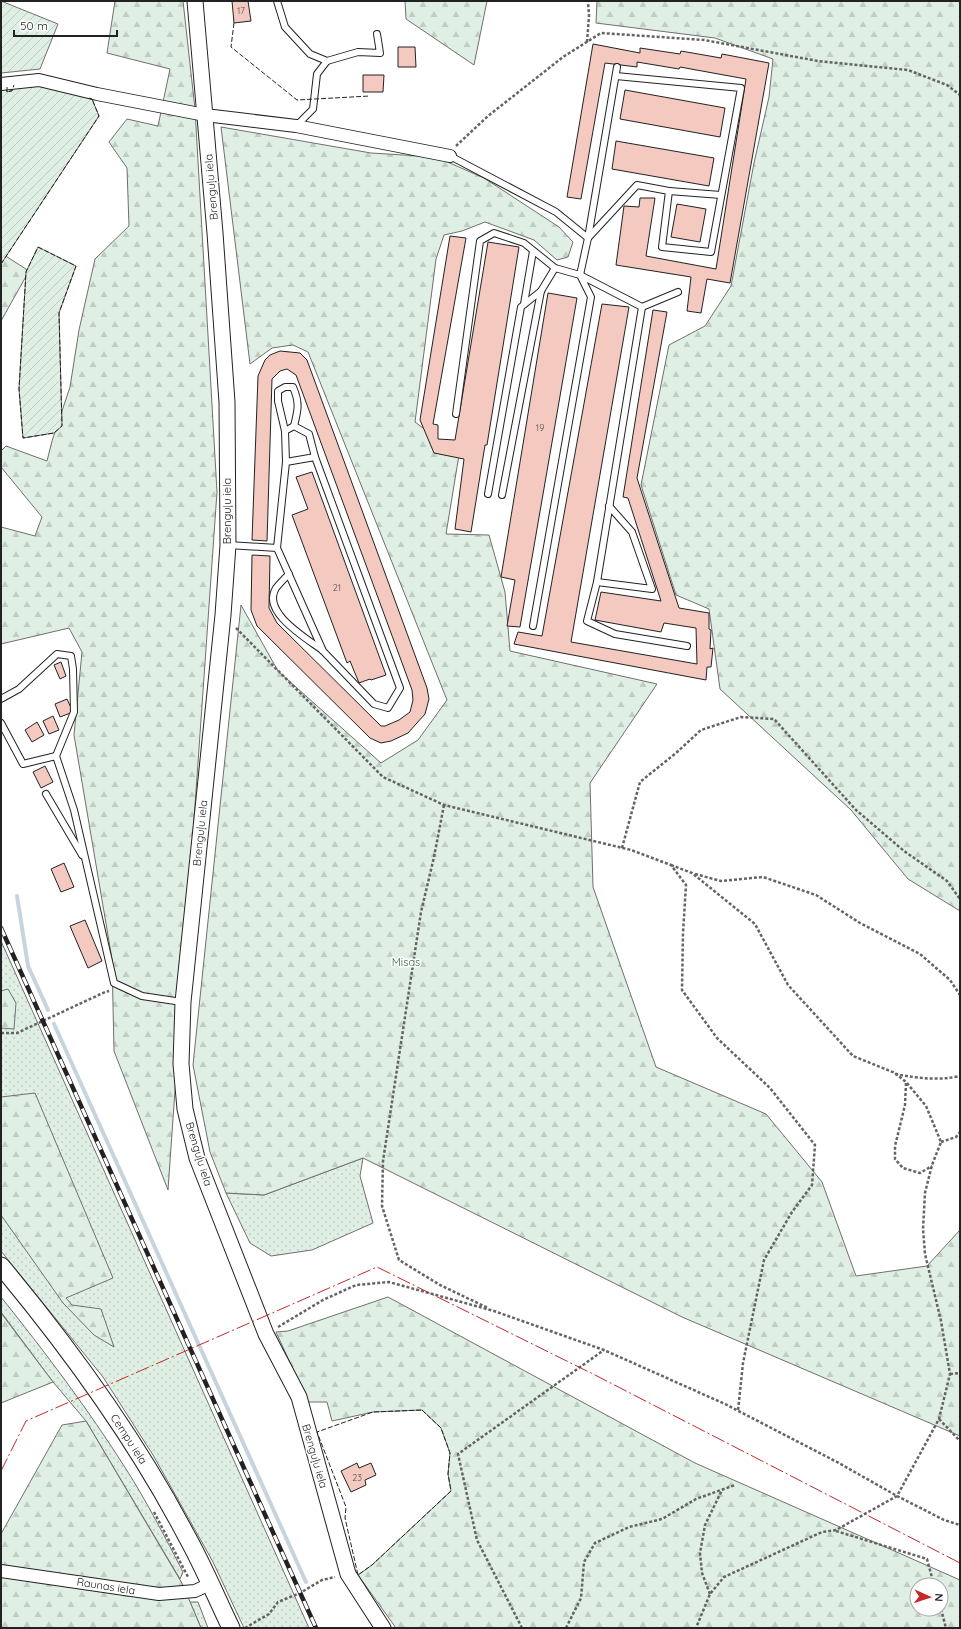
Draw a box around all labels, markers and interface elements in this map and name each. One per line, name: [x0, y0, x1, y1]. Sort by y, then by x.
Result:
house number: 17: [237, 5, 245, 16]
scale bar: [14, 12, 117, 38]
text: 50 m: [20, 18, 48, 33]
street label: Brenguļu iela: [201, 153, 221, 221]
house number: 19: [536, 422, 544, 433]
street label: Brenguļu iela: [220, 478, 234, 544]
house number: 21: [333, 582, 341, 593]
street label: Brenguļu iela: [190, 799, 210, 867]
park label: Misas: [392, 955, 420, 969]
street label: Brenguļu iela: [183, 1120, 215, 1188]
street label: Cempu iela: [108, 1411, 150, 1467]
street label: Brenguļu iela: [299, 1422, 331, 1490]
house number: 23: [352, 1472, 362, 1483]
street label: Raunas iela: [76, 1574, 136, 1598]
north arrow: [909, 1577, 949, 1617]
text: N: [932, 1593, 946, 1602]

